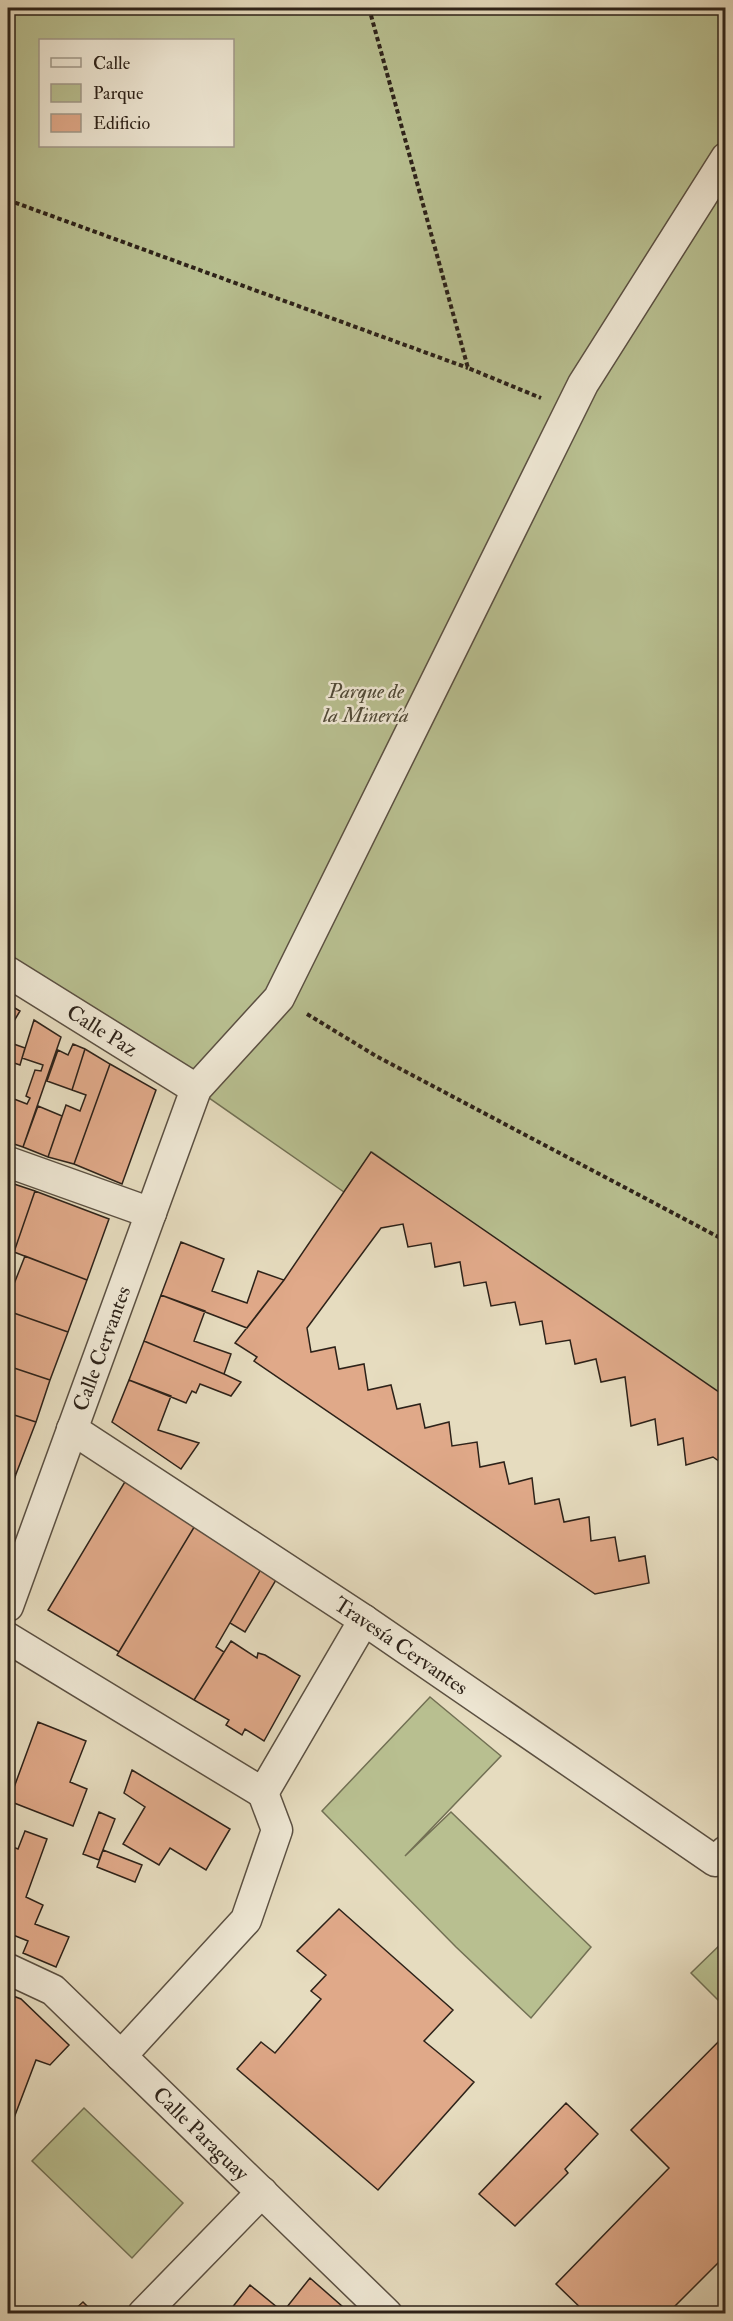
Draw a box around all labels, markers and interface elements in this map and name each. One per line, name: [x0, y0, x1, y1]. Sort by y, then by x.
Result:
legend: [39, 39, 234, 147]
text: Calle: [93, 52, 131, 75]
text: Parque: [93, 82, 144, 105]
text: Edificio: [93, 112, 150, 135]
park label: Parque de la Minería: [322, 678, 409, 729]
street label: Calle Paz: [62, 998, 143, 1063]
street label: Calle Cervantes: [67, 1282, 137, 1415]
street label: Travesía Cervantes: [329, 1591, 473, 1701]
street label: Calle Paraguay: [147, 2081, 255, 2187]

